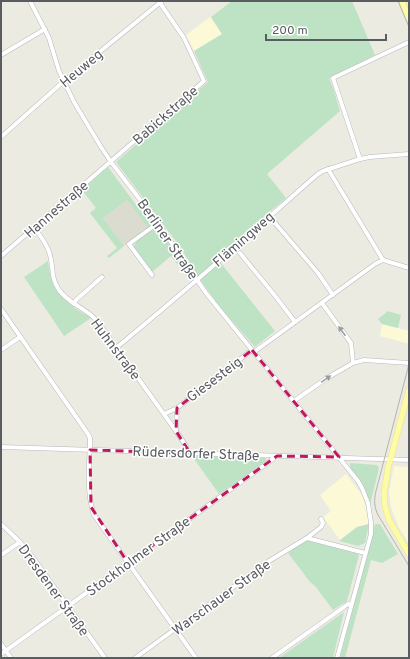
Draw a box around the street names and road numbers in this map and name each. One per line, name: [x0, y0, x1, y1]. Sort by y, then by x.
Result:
street label: Heuweg: [57, 46, 107, 92]
street label: Babickstraße: [130, 83, 202, 149]
street label: Hannestraße: [21, 178, 93, 243]
street label: Berliner Straße: [133, 196, 201, 284]
street label: Flämingweg: [210, 209, 278, 271]
street label: Huhnstraße: [86, 316, 143, 384]
street label: Giesesteig: [184, 354, 246, 407]
street label: Rüdersdorfer Straße: [132, 444, 260, 465]
street label: Stockholmer Straße: [83, 514, 194, 601]
street label: Dresdener Straße: [14, 542, 92, 640]
street label: Warschauer Straße: [169, 557, 275, 640]

